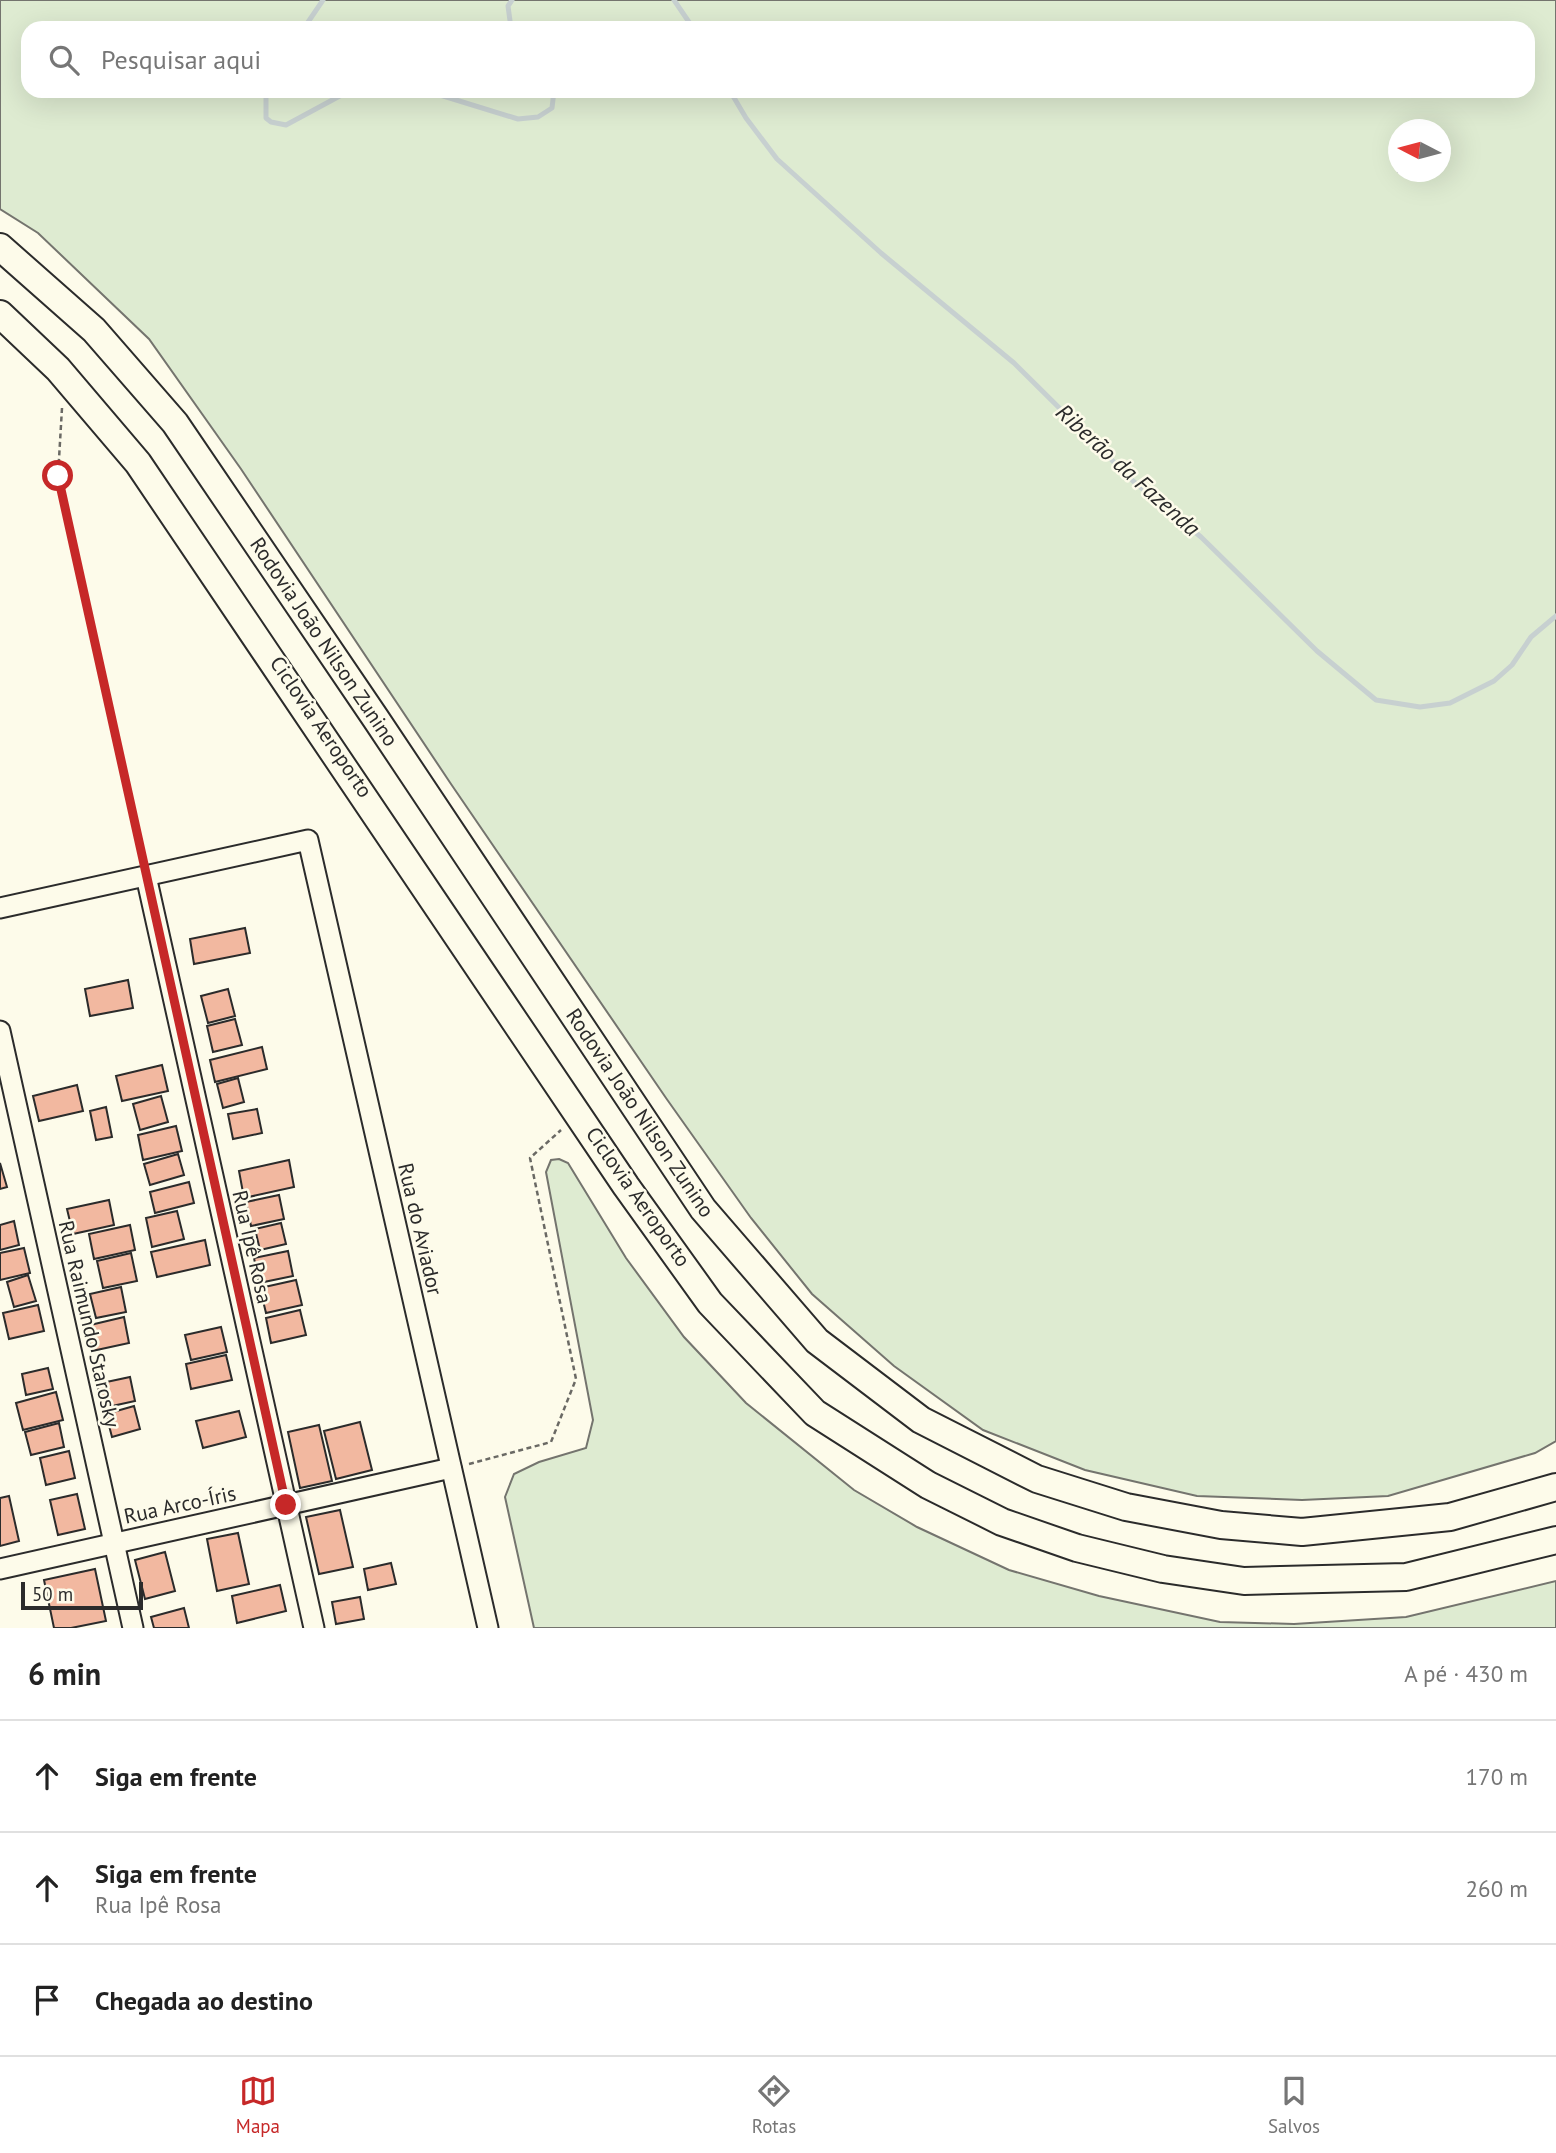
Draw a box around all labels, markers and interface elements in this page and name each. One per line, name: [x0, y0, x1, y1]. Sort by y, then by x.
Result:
search box: [21, 21, 1535, 98]
icon: search: [45, 41, 83, 79]
text: Pesquisar aqui: [101, 43, 261, 76]
north arrow: [1388, 119, 1451, 182]
water label: Riberão da Fazenda: [1050, 397, 1206, 542]
route start: [42, 460, 73, 491]
street label: Rodovia João Nilson Zunino: [244, 532, 404, 751]
street label: Ciclovia Aeroporto: [264, 651, 379, 803]
street label: Rodovia João Nilson Zunino: [560, 1003, 720, 1222]
street label: Ciclovia Aeroporto: [580, 1121, 697, 1272]
street label: Rua do Aviador: [392, 1160, 449, 1297]
street label: Rua Ipê Rosa: [226, 1188, 279, 1306]
street label: Rua Raimundo Starosky: [53, 1218, 126, 1430]
street label: Rua Arco-Íris: [121, 1479, 238, 1530]
route end: [270, 1489, 301, 1520]
scale bar: [21, 1579, 144, 1611]
text: 50 m: [32, 1582, 73, 1606]
text: 6 min: [28, 1654, 101, 1693]
text: A pé · 430 m: [1404, 1659, 1528, 1688]
icon: ahead: [28, 1757, 66, 1795]
text: Siga em frente: [95, 1760, 257, 1793]
text: 170 m: [1466, 1762, 1528, 1791]
text: Siga em frente: [95, 1857, 257, 1890]
icon: ahead: [28, 1869, 66, 1907]
text: 260 m: [1466, 1874, 1528, 1903]
text: Rua Ipê Rosa: [95, 1890, 221, 1919]
icon: arrive: [28, 1981, 66, 2019]
text: Chegada ao destino: [95, 1984, 313, 2017]
tab: Mapa: [236, 2072, 280, 2138]
tab: Rotas: [752, 2072, 796, 2138]
tab: Salvos: [1268, 2072, 1320, 2138]

